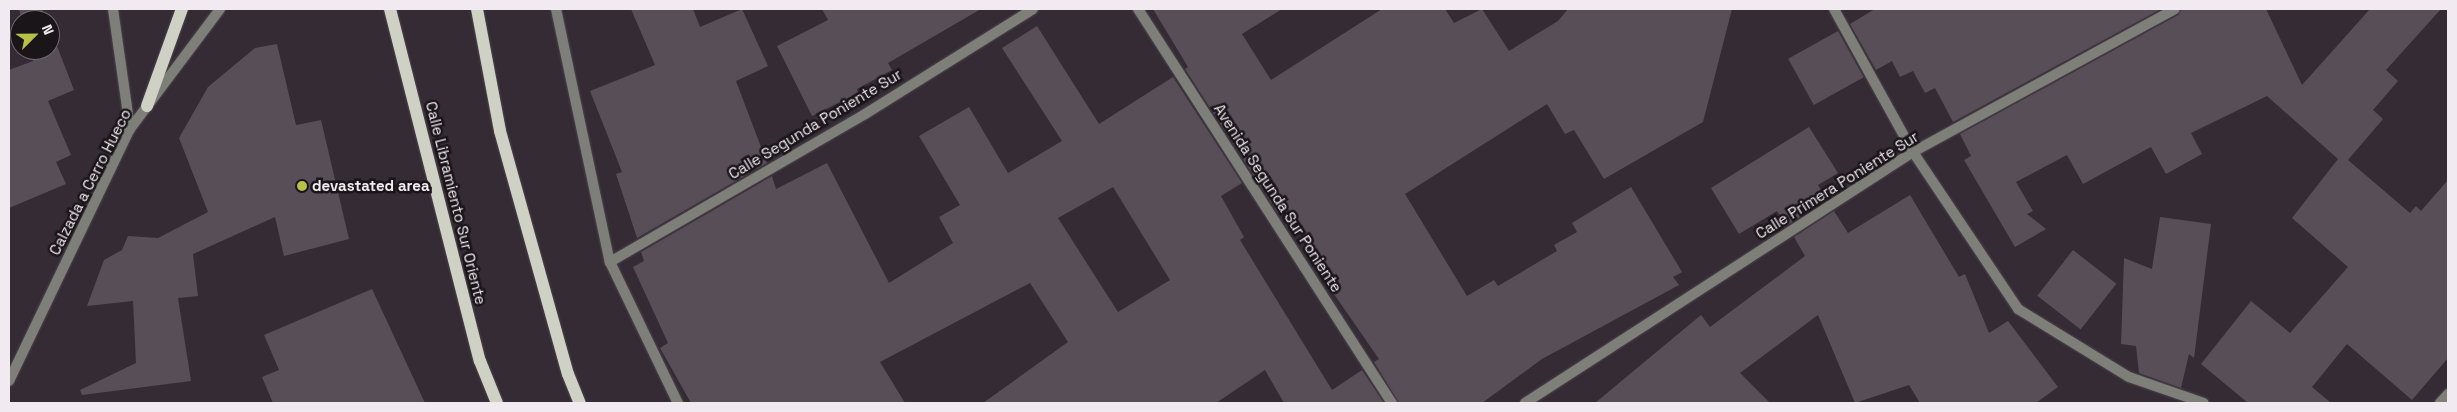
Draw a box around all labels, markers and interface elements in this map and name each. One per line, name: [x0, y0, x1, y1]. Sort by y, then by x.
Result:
north arrow: [10, 10, 60, 60]
text: N: [38, 22, 58, 37]
street label: Calle Segunda Poniente Sur: [725, 65, 905, 183]
street label: Calle Libramiento Sur Oriente: [422, 100, 490, 306]
street label: Avenida Segunda Sur Poniente: [1210, 100, 1346, 296]
street label: Calzada a Cerro Hueco: [45, 106, 135, 258]
street label: Calle Primera Poniente Sur: [1752, 127, 1922, 243]
place label: devastated area: [312, 177, 430, 195]
marker: devastated area: [296, 180, 308, 192]

